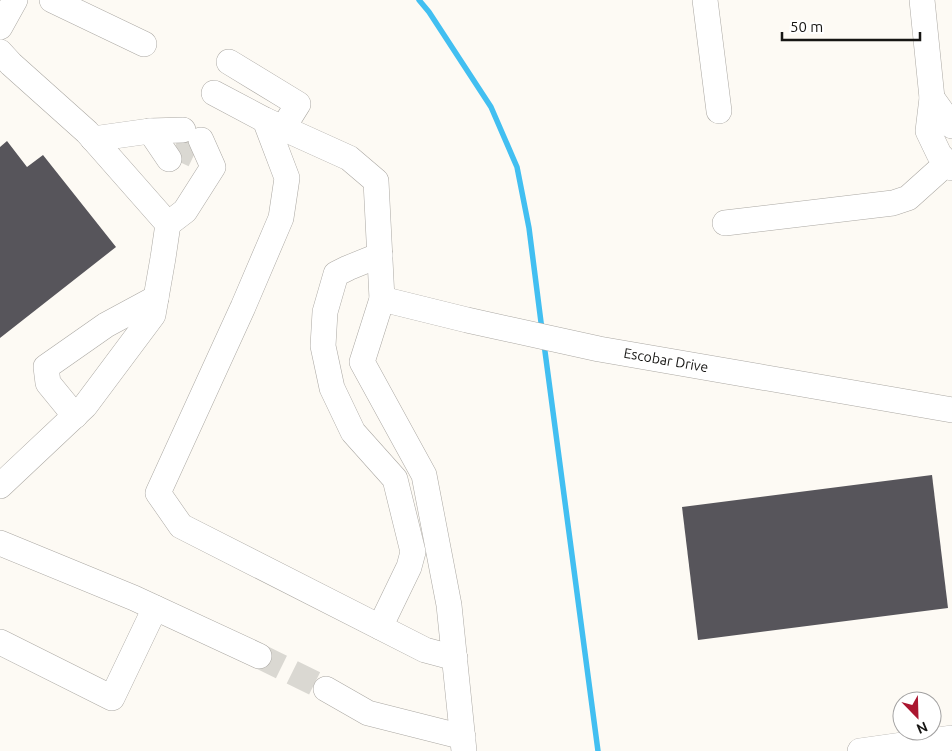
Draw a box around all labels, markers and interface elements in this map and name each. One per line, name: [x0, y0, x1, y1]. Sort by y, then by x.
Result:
scale bar: [782, 10, 920, 42]
text: 50 m: [790, 18, 823, 35]
street label: Escobar Drive: [622, 345, 710, 375]
north arrow: [892, 691, 942, 741]
text: N: [914, 719, 930, 737]

